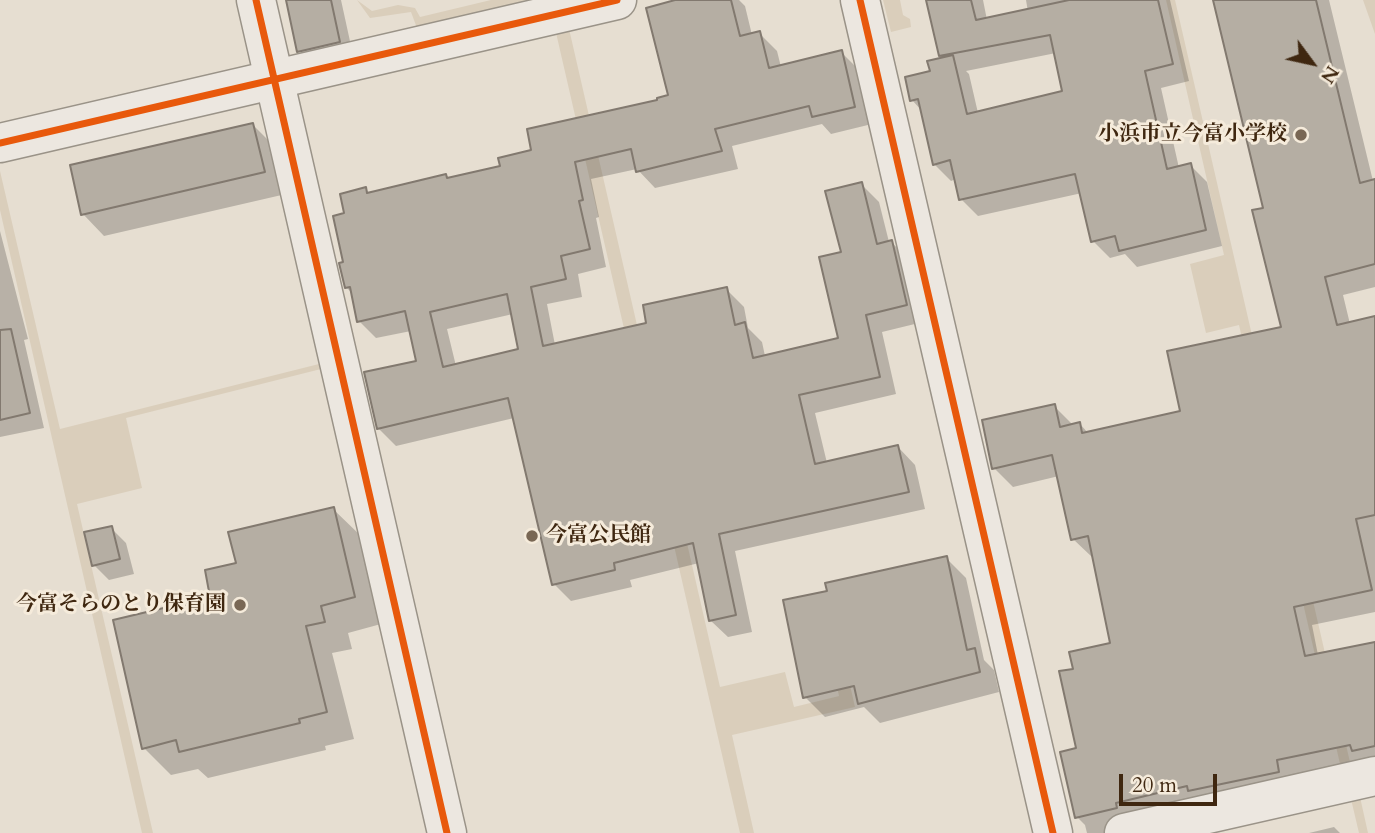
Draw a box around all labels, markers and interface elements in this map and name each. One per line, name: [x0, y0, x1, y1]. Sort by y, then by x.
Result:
north arrow: [1277, 28, 1347, 98]
text: N: [1314, 60, 1345, 88]
place label: 小浜市立今富小学校: [1098, 122, 1287, 148]
marker: 小浜市立今富小学校: [1293, 127, 1309, 143]
place label: 今富公民館: [546, 523, 651, 549]
marker: 今富公民館: [524, 528, 540, 544]
place label: 今富そらのとり保育園: [16, 592, 226, 618]
marker: 今富そらのとり保育園: [232, 597, 248, 613]
scale bar: [1123, 760, 1221, 804]
text: 20 m: [1132, 771, 1177, 800]

